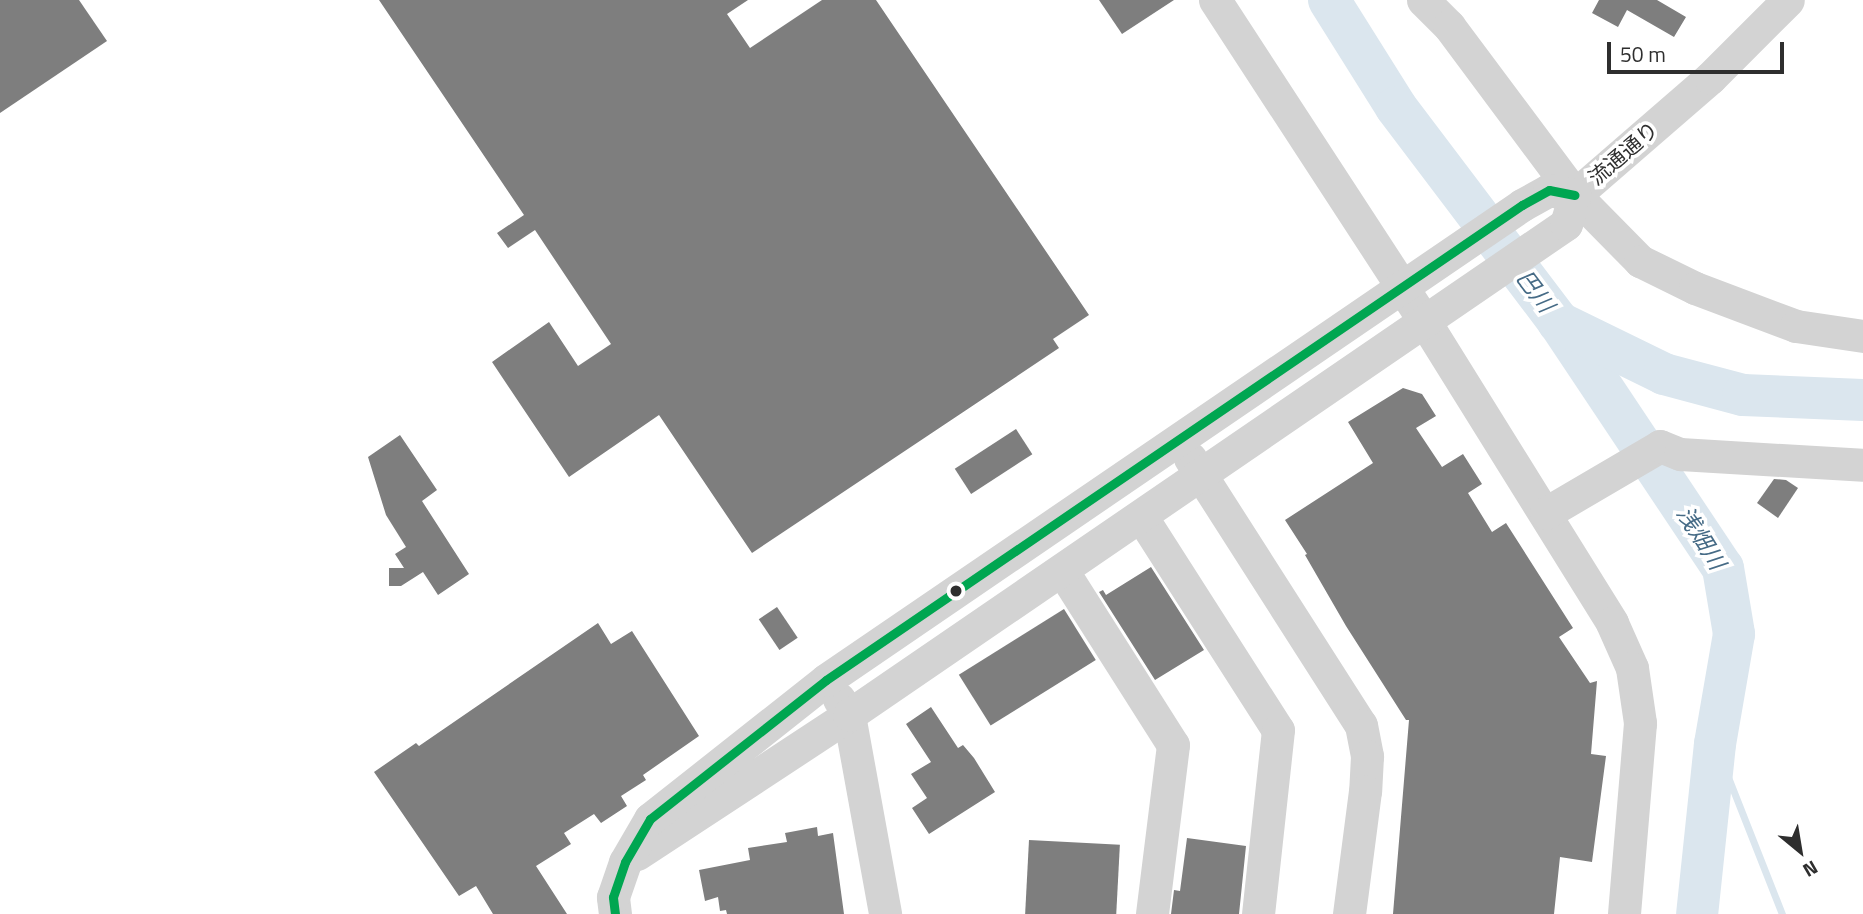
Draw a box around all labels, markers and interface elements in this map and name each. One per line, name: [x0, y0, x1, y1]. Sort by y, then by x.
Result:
scale bar: [1611, 28, 1788, 72]
text: 50 m: [1620, 38, 1666, 70]
street label: 流通通り: [1583, 116, 1663, 190]
water label: 巴川: [1510, 264, 1560, 318]
water label: 浅畑川: [1671, 501, 1731, 575]
unlabelled marker: [949, 584, 963, 598]
north arrow: [1765, 816, 1835, 886]
text: N: [1798, 854, 1824, 885]

